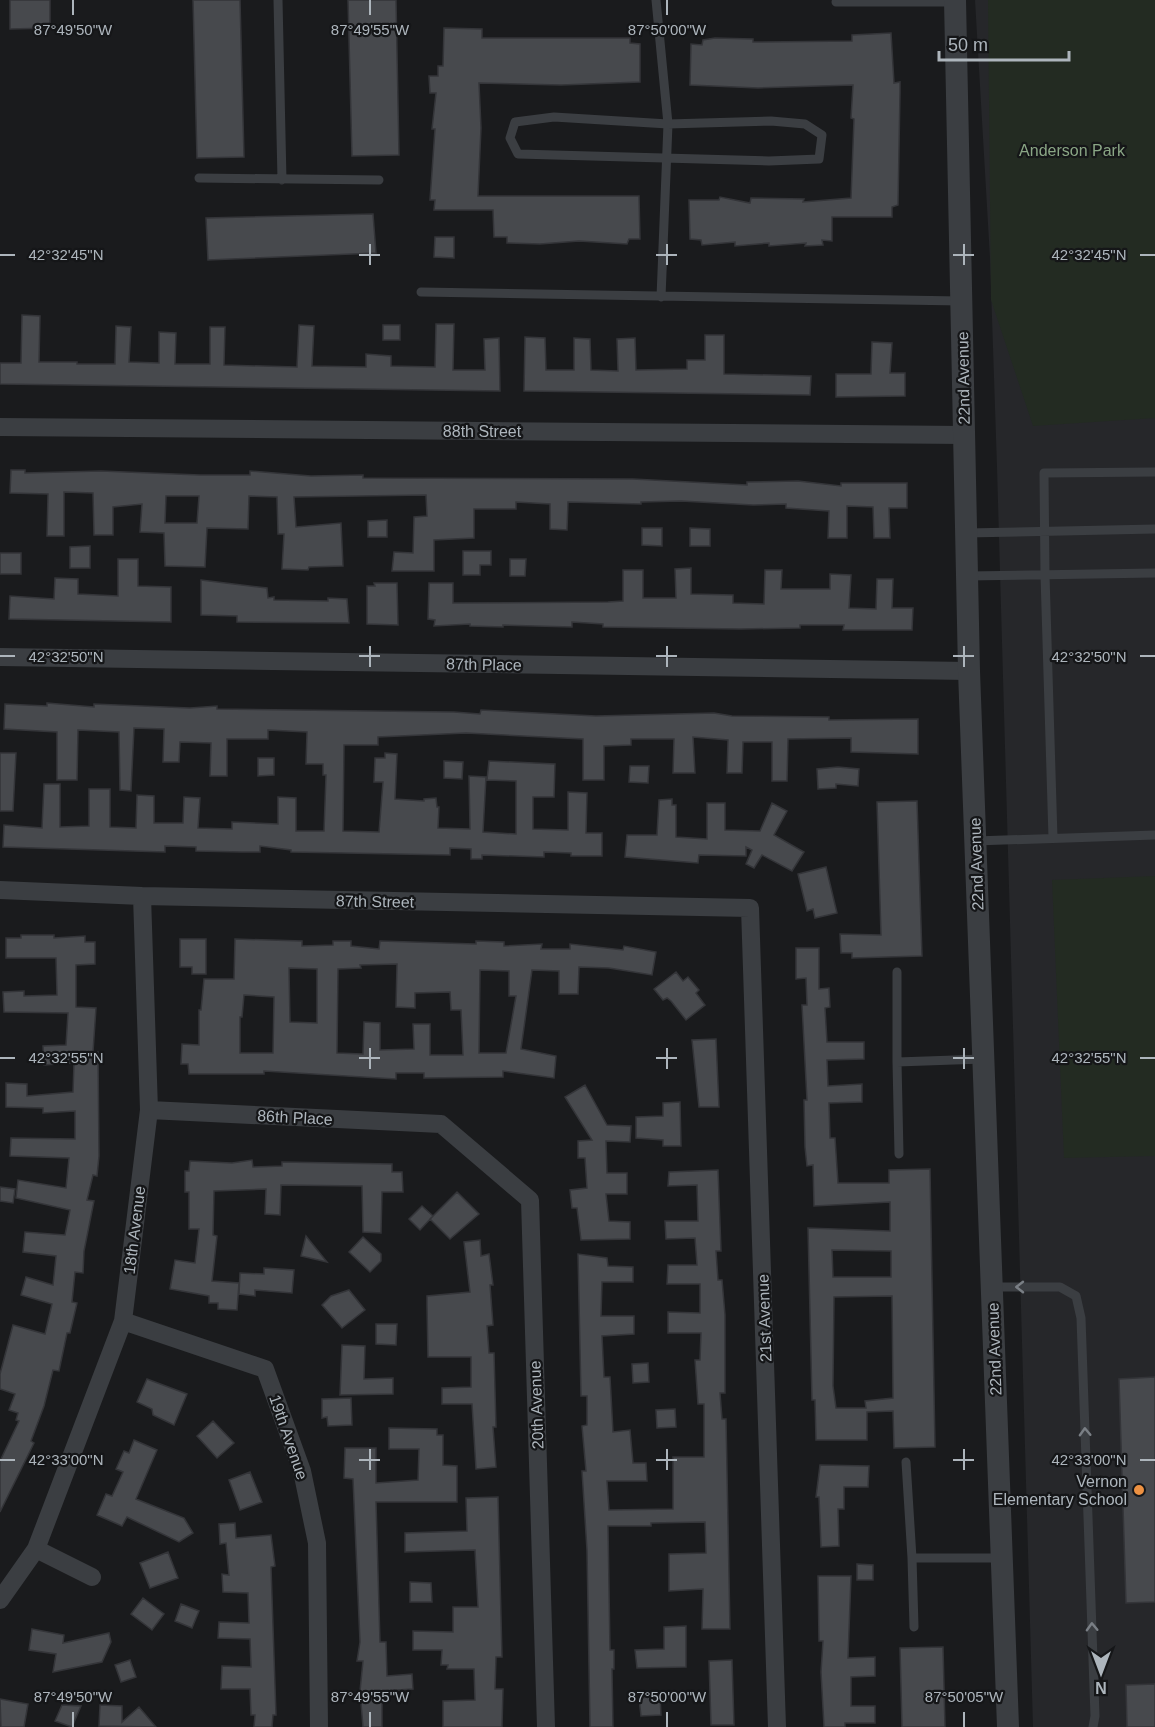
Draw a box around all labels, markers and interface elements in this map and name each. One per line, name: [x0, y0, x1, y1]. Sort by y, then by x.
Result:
text: 87°49'50"W: [34, 21, 113, 38]
text: 87°49'55"W: [331, 21, 410, 38]
text: 87°50'00"W: [628, 21, 707, 38]
scale bar: [939, 24, 1070, 62]
text: 50 m: [948, 35, 988, 55]
park label: Anderson Park: [1019, 142, 1126, 159]
text: 42°32'45"N: [28, 246, 104, 263]
text: 42°32'45"N: [1051, 246, 1127, 263]
street label: 22nd Avenue: [954, 331, 973, 425]
street label: 88th Street: [443, 423, 522, 440]
text: 42°32'50"N: [28, 648, 104, 665]
text: 42°32'50"N: [1051, 648, 1127, 665]
street label: 87th Place: [446, 655, 522, 674]
street label: 22nd Avenue: [966, 817, 987, 911]
street label: 87th Street: [336, 892, 415, 911]
text: 42°32'55"N: [28, 1049, 104, 1066]
text: 42°32'55"N: [1051, 1049, 1127, 1066]
street label: 86th Place: [257, 1107, 333, 1128]
street label: 18th Avenue: [121, 1185, 148, 1275]
street label: 21st Avenue: [754, 1274, 775, 1362]
one-way arrow: [1015, 1281, 1024, 1293]
street label: 22nd Avenue: [984, 1302, 1005, 1396]
street label: 20th Avenue: [526, 1360, 547, 1450]
street label: 19th Avenue: [266, 1392, 311, 1482]
one-way arrow: [1079, 1427, 1092, 1436]
text: 42°33'00"N: [28, 1451, 104, 1468]
text: 42°33'00"N: [1051, 1451, 1127, 1468]
place label: Vernon Elementary School: [993, 1473, 1127, 1508]
marker: Vernon Elementary School: [1132, 1483, 1146, 1497]
one-way arrow: [1086, 1622, 1098, 1631]
north arrow: [1071, 1643, 1131, 1703]
text: N: [1095, 1679, 1107, 1696]
text: 87°49'50"W: [34, 1688, 113, 1705]
text: 87°49'55"W: [331, 1688, 410, 1705]
text: 87°50'00"W: [628, 1688, 707, 1705]
text: 87°50'05"W: [925, 1688, 1004, 1705]

